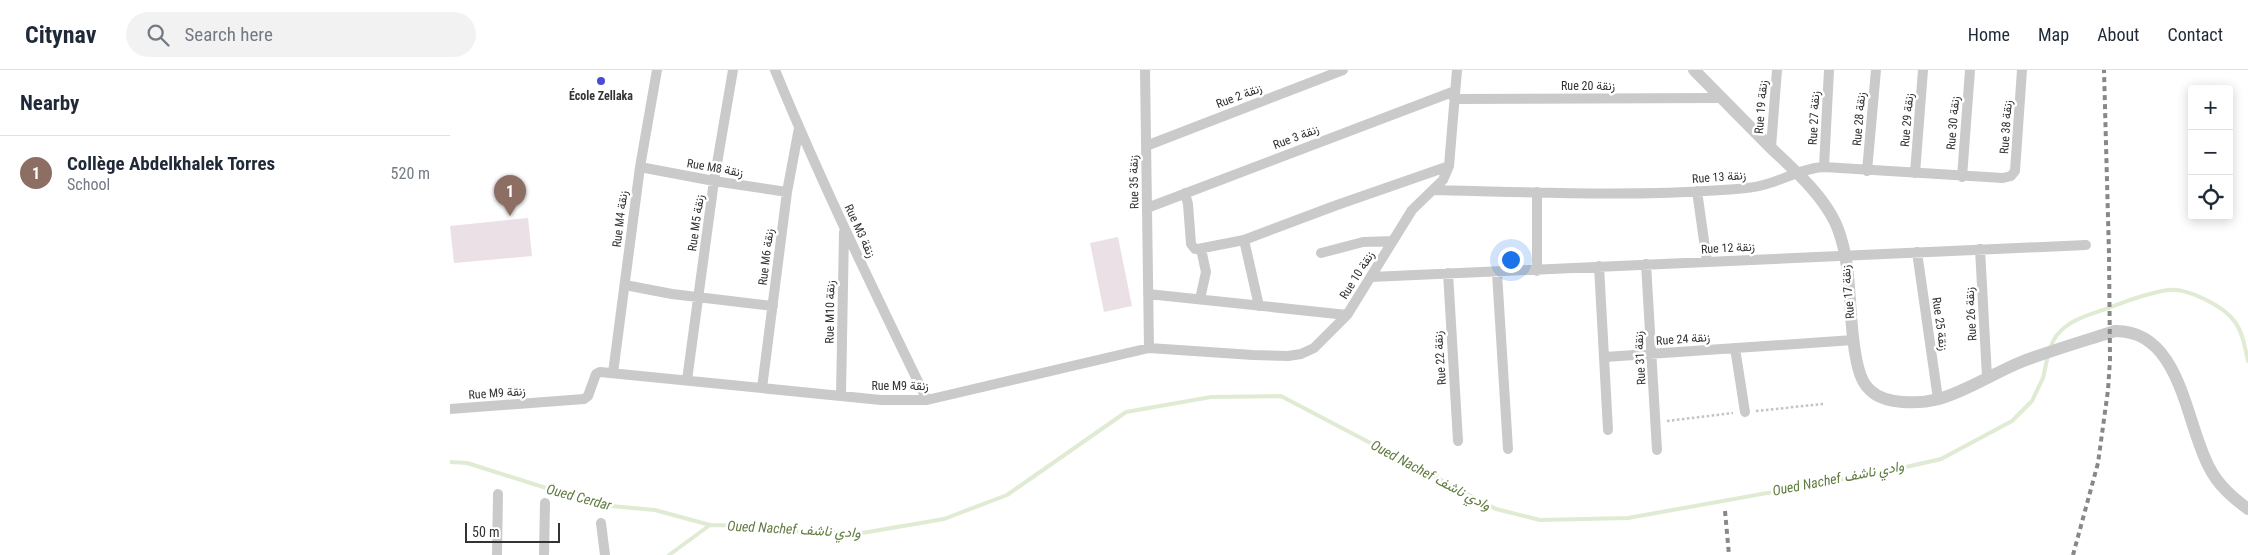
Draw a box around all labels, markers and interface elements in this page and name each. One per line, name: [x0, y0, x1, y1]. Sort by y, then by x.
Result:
search box: [126, 12, 476, 57]
text: Citynav: [25, 21, 96, 49]
icon: search: [144, 21, 172, 49]
text: Search here: [184, 23, 273, 46]
text: Home: [1968, 24, 2010, 45]
text: Map: [2038, 24, 2069, 45]
text: About: [2097, 24, 2139, 45]
text: Contact: [2167, 24, 2223, 45]
marker: École Zellaka: [595, 75, 607, 87]
street label: Rue 20 زنقة: [1561, 79, 1615, 94]
street label: Rue 19 زنقة: [1752, 79, 1771, 135]
street label: Rue 2 زنقة: [1214, 81, 1264, 112]
map controls: [2188, 85, 2233, 220]
button: +: [2188, 85, 2233, 130]
place label: École Zellaka: [569, 88, 633, 103]
text: Nearby: [20, 91, 79, 115]
street label: Rue 27 زنقة: [1806, 91, 1823, 145]
street label: Rue 28 زنقة: [1850, 91, 1869, 147]
street label: Rue 29 زنقة: [1898, 92, 1917, 148]
street label: Rue 30 زنقة: [1944, 95, 1963, 151]
street label: Rue 38 زنقة: [1997, 100, 2016, 155]
street label: Rue 3 زنقة: [1271, 122, 1321, 153]
button: −: [2188, 130, 2233, 175]
text: Collège Abdelkhalek Torres: [67, 152, 275, 175]
street label: Rue 35 زنقة: [1127, 155, 1142, 209]
street label: Rue M8 زنقة: [685, 156, 744, 181]
text: 1: [32, 164, 40, 183]
text: 520 m: [391, 164, 430, 183]
street label: Rue 13 زنقة: [1692, 168, 1747, 187]
text: School: [67, 175, 110, 194]
pin: 1: [494, 175, 526, 216]
button: locate: [2188, 175, 2233, 220]
street label: Rue M4 زنقة: [610, 190, 631, 248]
street label: Rue M5 زنقة: [685, 194, 708, 252]
street label: Rue M3 زنقة: [841, 202, 878, 260]
street label: Rue M6 زنقة: [756, 228, 777, 286]
street label: Rue 12 زنقة: [1701, 240, 1755, 257]
your location: [1498, 247, 1524, 273]
street label: Rue 10 زنقة: [1337, 248, 1378, 302]
street label: Rue 17 زنقة: [1839, 264, 1858, 320]
street label: Rue M10 زنقة: [822, 280, 839, 344]
street label: Rue 26 زنقة: [1963, 287, 1980, 341]
street label: Rue 25 زنقة: [1928, 296, 1951, 352]
street label: Rue 22 زنقة: [1431, 330, 1450, 385]
street label: Rue 24 زنقة: [1656, 330, 1711, 349]
street label: Rue 31 زنقة: [1632, 331, 1649, 385]
street label: Rue M9 زنقة: [871, 379, 929, 394]
street label: Rue M9 زنقة: [468, 384, 526, 403]
water label: Oued Nachef وادي ناشف: [1366, 437, 1494, 517]
water label: Oued Nachef وادي ناشف: [1771, 457, 1907, 503]
water label: Oued Cerdar: [545, 481, 614, 514]
water label: Oued Nachef وادي ناشف: [727, 518, 862, 545]
scale bar: [465, 520, 560, 543]
text: 50 m: [472, 524, 500, 540]

